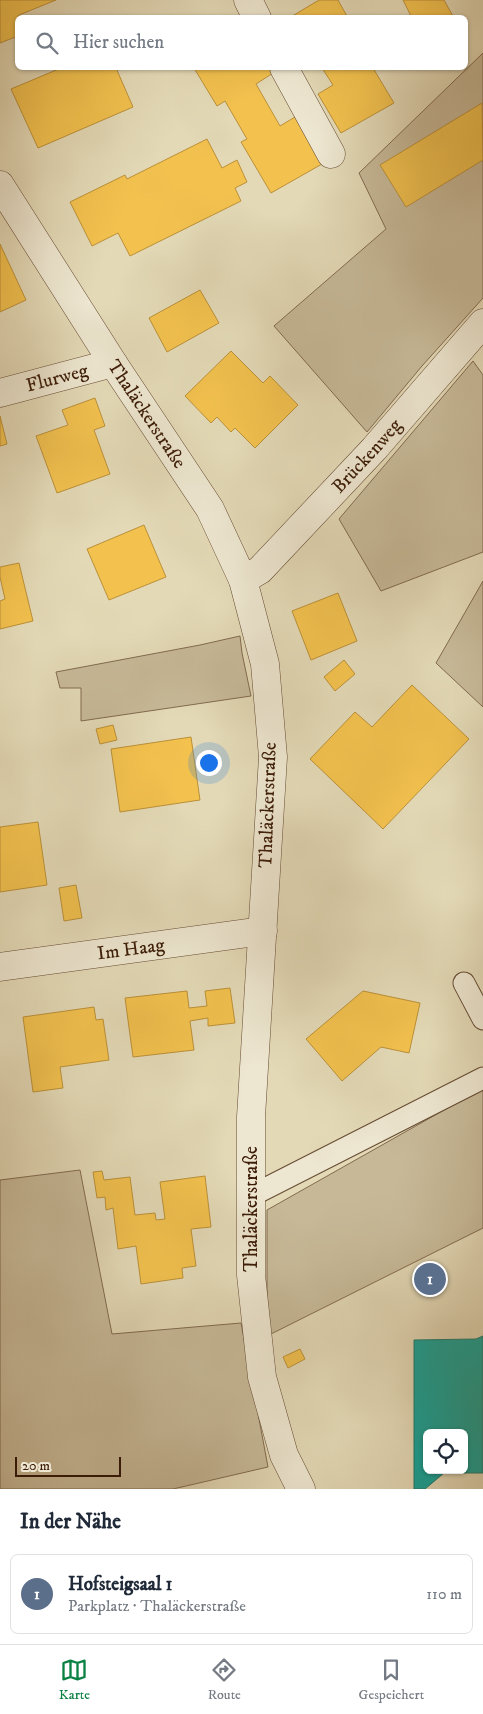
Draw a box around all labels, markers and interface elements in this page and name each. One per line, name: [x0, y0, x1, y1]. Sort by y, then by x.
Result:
search box: [15, 15, 468, 70]
icon: search: [33, 29, 61, 57]
text: Hier suchen: [73, 31, 164, 54]
street label: Thaläckerstraße: [103, 355, 191, 473]
street label: Flurweg: [24, 358, 91, 397]
street label: Brückenweg: [327, 413, 407, 498]
street label: Thaläckerstraße: [254, 742, 282, 868]
your location: [196, 750, 222, 776]
street label: Im Haag: [96, 933, 167, 965]
street label: Thaläckerstraße: [240, 1146, 263, 1272]
pin: 1: [414, 1260, 446, 1298]
map controls: [423, 1429, 468, 1474]
button: locate: [423, 1429, 468, 1474]
scale bar: [15, 1454, 121, 1477]
text: 20 m: [22, 1457, 50, 1475]
text: In der Nähe: [20, 1509, 121, 1535]
text: Hofsteigsaal 1: [68, 1573, 173, 1596]
text: 1: [34, 1584, 40, 1604]
text: 110 m: [426, 1584, 462, 1604]
text: Parkplatz · Thaläckerstraße: [68, 1596, 246, 1616]
tab: Karte: [59, 1656, 90, 1704]
tab: Route: [208, 1656, 241, 1704]
tab: Gespeichert: [359, 1656, 424, 1704]

